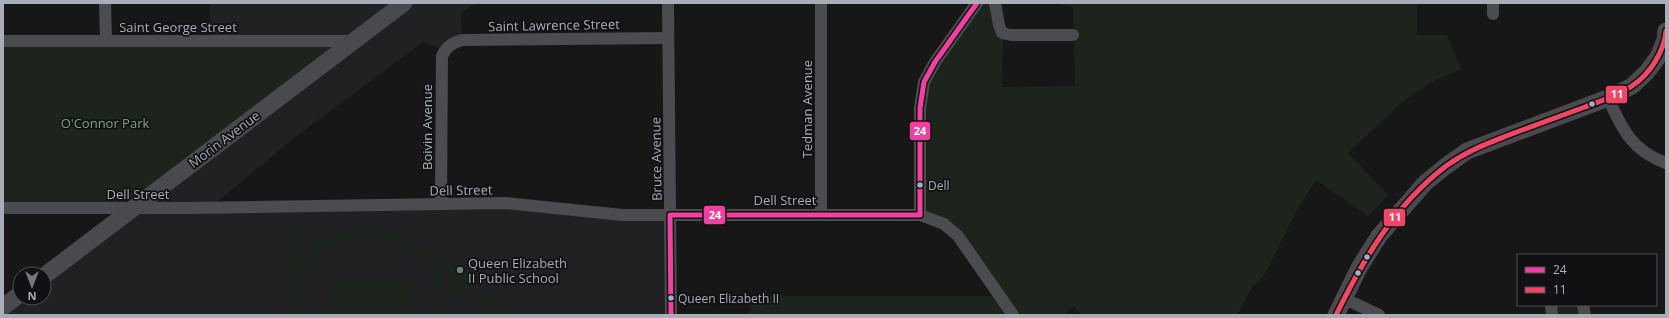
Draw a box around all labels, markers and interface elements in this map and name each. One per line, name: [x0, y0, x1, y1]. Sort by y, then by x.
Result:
street label: Saint Lawrence Street: [488, 15, 620, 35]
street label: Saint George Street: [119, 18, 237, 36]
street label: Tedman Avenue: [798, 60, 816, 158]
street label: Boivin Avenue: [418, 84, 436, 170]
line badge: 11: [1605, 85, 1628, 104]
text: 11: [1611, 86, 1623, 101]
unlabelled marker: [1587, 99, 1597, 109]
street label: Morin Avenue: [185, 106, 263, 172]
park label: O'Connor Park: [61, 114, 149, 132]
street label: Bruce Avenue: [646, 117, 666, 201]
line badge: 24: [909, 121, 931, 141]
text: 24: [914, 123, 927, 138]
place label: Dell: [928, 177, 950, 194]
street label: Dell Street: [429, 180, 493, 200]
marker: Dell: [915, 180, 925, 190]
street label: Dell Street: [107, 185, 170, 203]
street label: Dell Street: [754, 191, 817, 209]
line badge: 24: [703, 205, 726, 225]
text: 24: [709, 207, 722, 222]
line badge: 11: [1383, 208, 1406, 227]
text: 11: [1389, 209, 1401, 224]
unlabelled marker: [1362, 252, 1372, 262]
place label: Queen Elizabeth II Public School: [468, 254, 567, 287]
legend: [1517, 254, 1657, 306]
text: 24: [1553, 261, 1567, 278]
marker: Queen Elizabeth II Public School: [455, 265, 465, 275]
north arrow: [12, 266, 52, 306]
unlabelled marker: [1353, 268, 1363, 278]
text: 11: [1553, 281, 1567, 298]
text: N: [28, 289, 36, 304]
place label: Queen Elizabeth II: [678, 290, 779, 307]
marker: Queen Elizabeth II: [666, 293, 676, 303]

